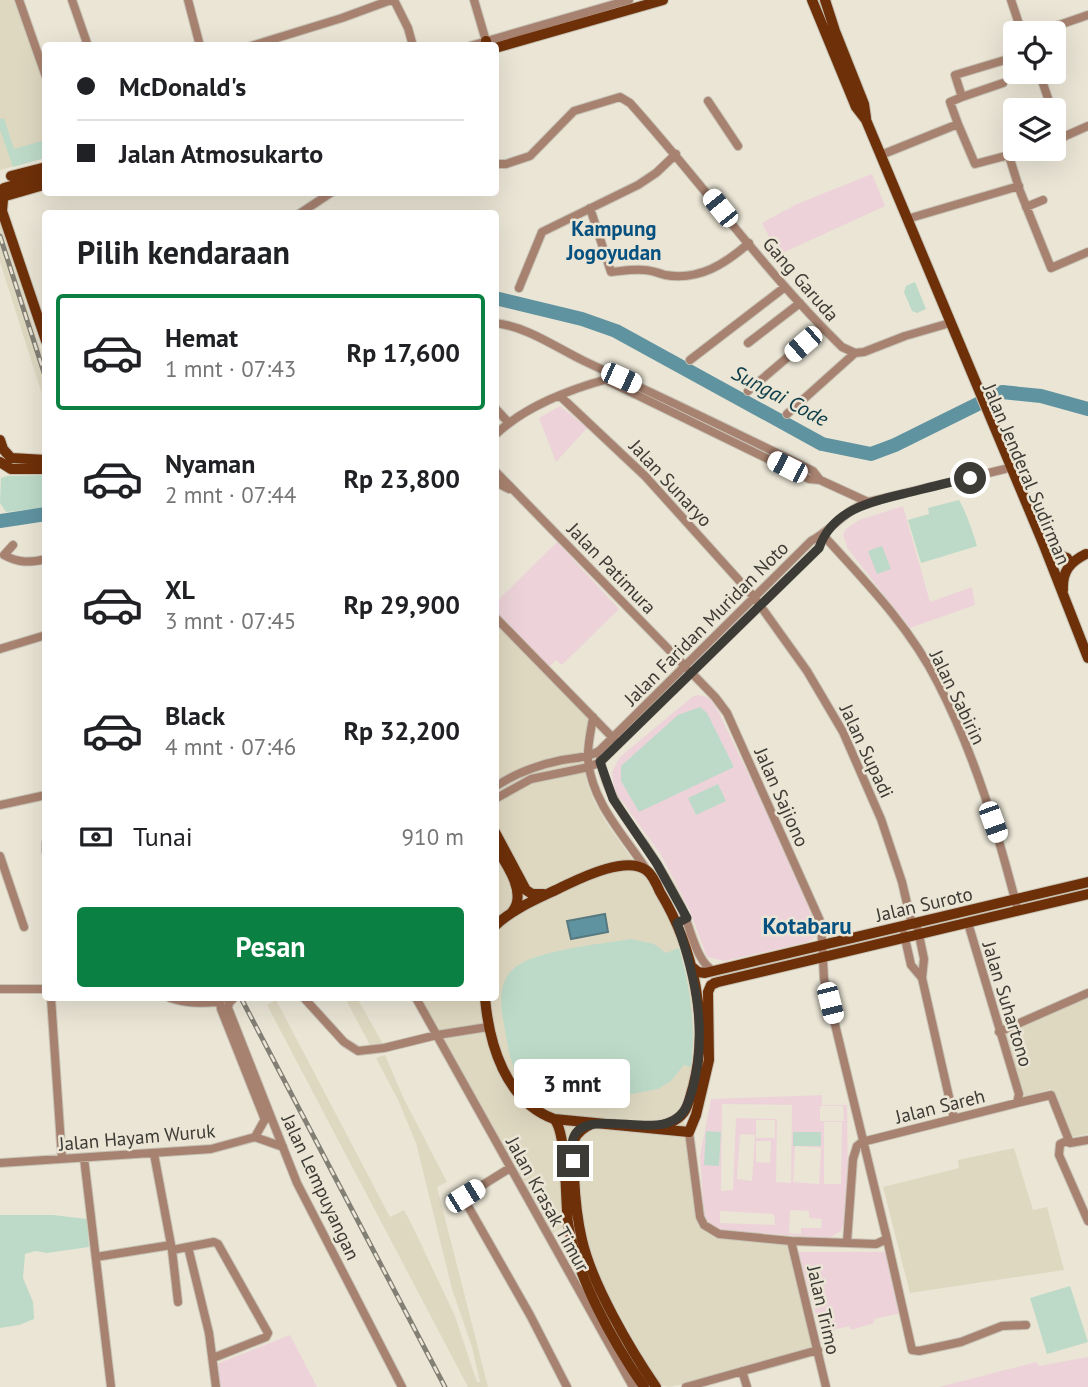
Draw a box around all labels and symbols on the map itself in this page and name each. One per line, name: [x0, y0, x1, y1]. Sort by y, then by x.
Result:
car: [699, 185, 742, 231]
district label: Kampung Jogoyudan: [565, 215, 662, 266]
street label: Gang Garuda: [758, 232, 844, 326]
car: [781, 322, 826, 366]
water label: Sungai Code: [727, 359, 833, 432]
car: [598, 360, 645, 396]
street label: Jalan Jenderal Sudirman: [978, 379, 1076, 568]
street label: Jalan Sunaryo: [624, 434, 718, 532]
car: [764, 448, 811, 486]
route start: [954, 462, 986, 494]
street label: Jalan Patimura: [562, 517, 662, 619]
street label: Jalan Faridan Muridan Noto: [618, 536, 793, 711]
street label: Jalan Sabirin: [924, 645, 991, 748]
street label: Jalan Supadi: [834, 699, 899, 802]
street label: Jalan Sajiono: [749, 743, 814, 850]
car: [976, 799, 1011, 845]
street label: Jalan Suroto: [872, 881, 975, 927]
district label: Kotabaru: [762, 911, 852, 940]
street label: Jalan Suhartono: [977, 938, 1038, 1069]
car: [815, 980, 846, 1026]
callout: 3 mnt: [515, 1060, 631, 1108]
street label: Jalan Sareh: [892, 1083, 987, 1129]
street label: Jalan Lempuyangan: [276, 1109, 365, 1264]
street label: Jalan Hayam Wuruk: [57, 1118, 216, 1156]
street label: Jalan Krasak Timur: [501, 1131, 595, 1276]
route end: [557, 1145, 589, 1177]
car: [442, 1176, 489, 1216]
street label: Jalan Trimo: [802, 1262, 846, 1357]

